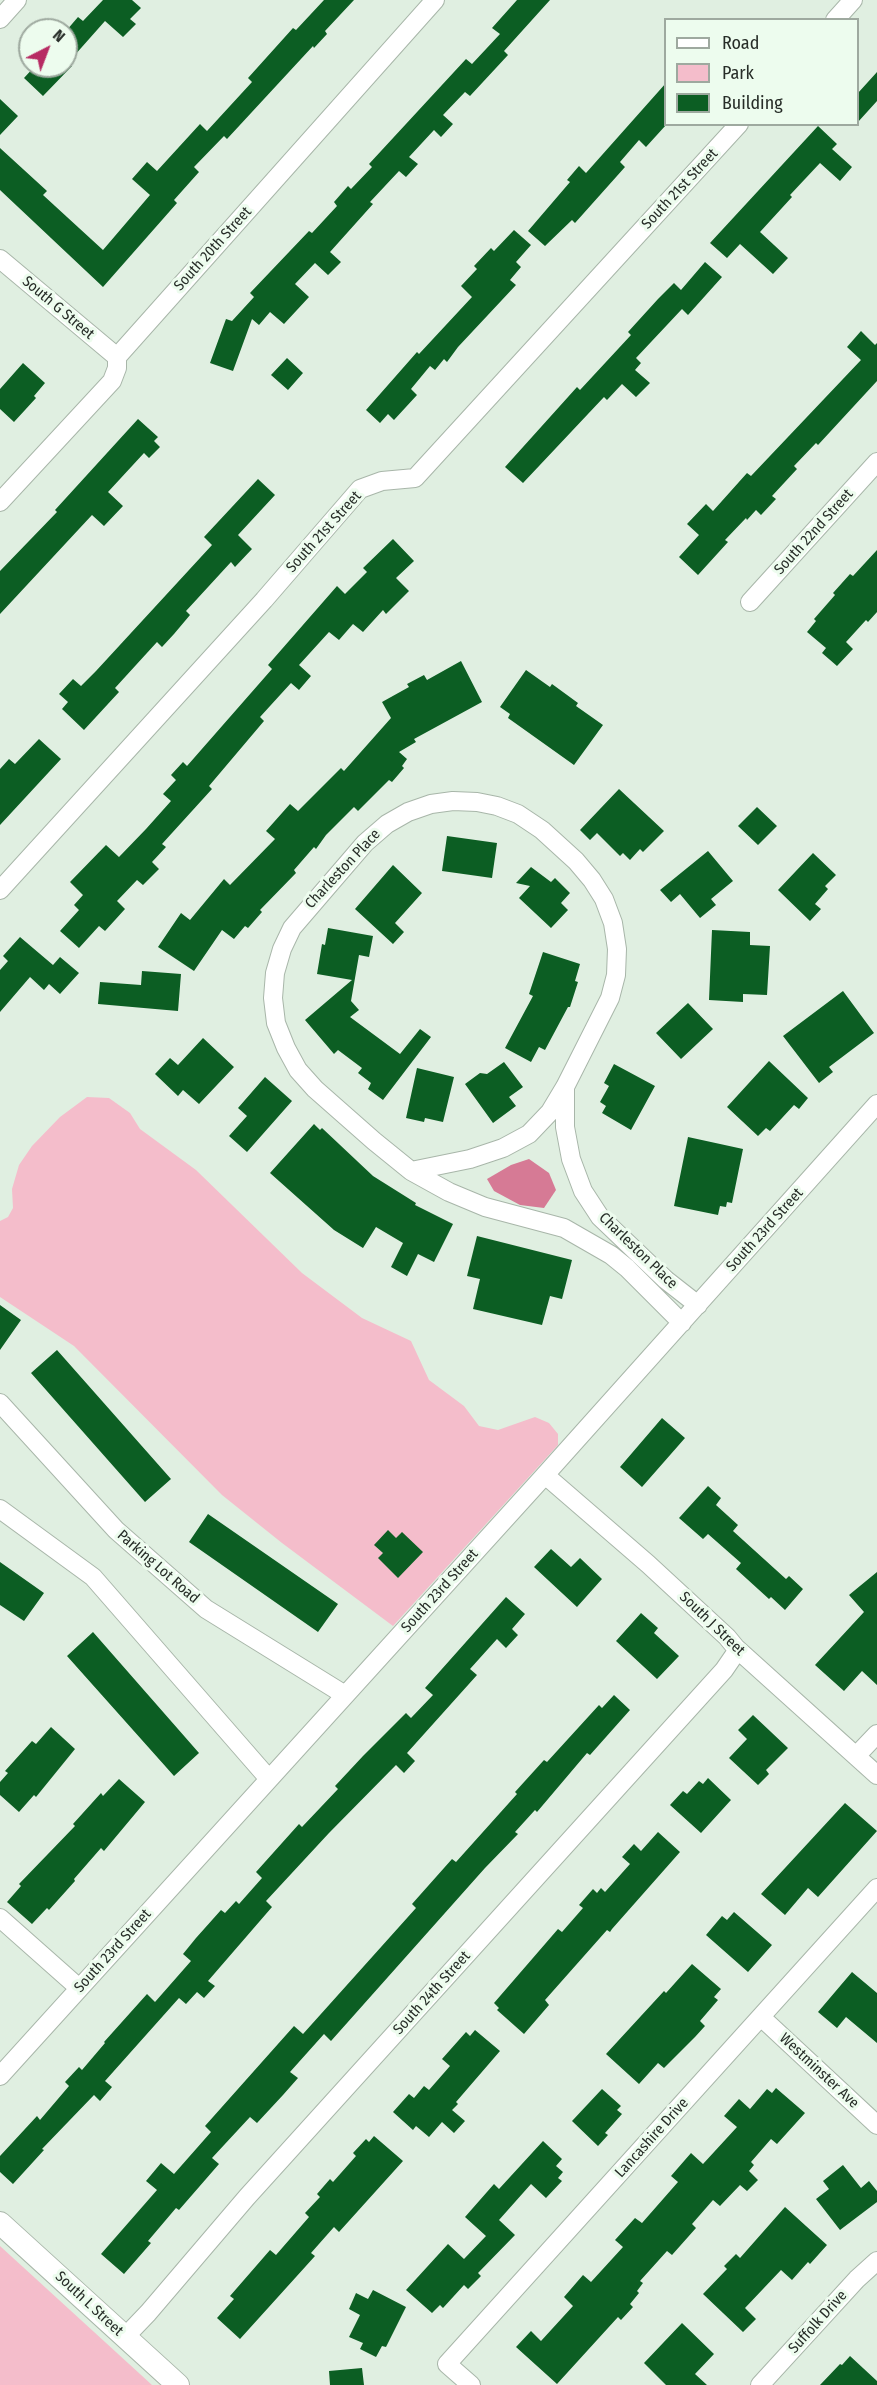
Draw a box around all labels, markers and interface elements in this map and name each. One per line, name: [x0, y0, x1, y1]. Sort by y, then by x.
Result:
north arrow: [18, 18, 78, 78]
legend: [664, 18, 859, 126]
text: N: [49, 25, 69, 46]
text: Road: [722, 32, 759, 54]
text: Park: [722, 62, 754, 84]
text: Building: [722, 92, 783, 114]
street label: South 21st Street: [638, 145, 722, 233]
street label: South 20th Street: [170, 203, 256, 295]
street label: South G Street: [18, 273, 98, 343]
street label: South 22nd Street: [771, 485, 857, 579]
street label: South 21st Street: [283, 488, 365, 576]
street label: Charleston Place: [302, 826, 384, 912]
street label: South 23rd Street: [723, 1185, 807, 1275]
street label: Charleston Place: [595, 1209, 681, 1293]
street label: Parking Lot Road: [113, 1527, 203, 1607]
street label: South 23rd Street: [398, 1546, 482, 1636]
street label: South J Street: [676, 1588, 748, 1660]
street label: South 23rd Street: [71, 1906, 155, 1996]
street label: South 24th Street: [390, 1947, 474, 2039]
street label: Westminster Ave: [775, 2030, 863, 2112]
street label: Lancashire Drive: [612, 2094, 692, 2182]
street label: South L Street: [51, 2268, 127, 2340]
street label: Suffolk Drive: [785, 2287, 851, 2357]

